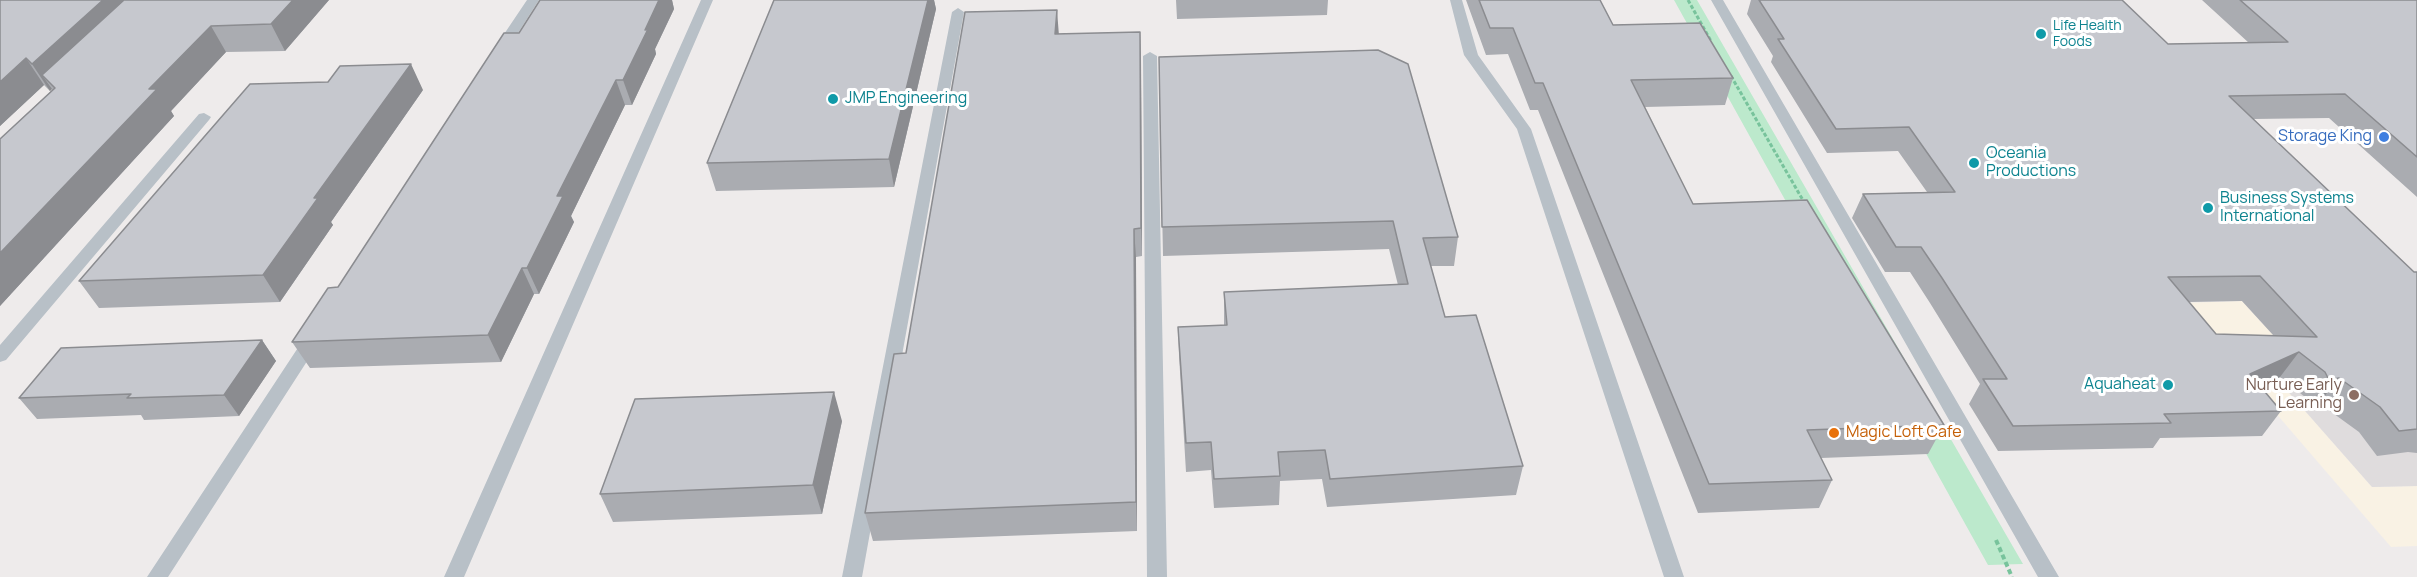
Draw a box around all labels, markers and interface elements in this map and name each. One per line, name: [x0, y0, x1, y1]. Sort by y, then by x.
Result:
place label: Life Health Foods: [2053, 18, 2122, 50]
marker: Life Health Foods: [2034, 27, 2048, 41]
place label: JMP Engineering: [845, 89, 967, 109]
marker: JMP Engineering: [826, 92, 840, 106]
place label: Storage King: [2278, 127, 2372, 147]
marker: Storage King: [2377, 130, 2391, 144]
place label: Oceania Productions: [1986, 144, 2076, 182]
marker: Oceania Productions: [1967, 156, 1981, 170]
place label: Business Systems International: [2220, 189, 2354, 227]
marker: Business Systems International: [2201, 201, 2215, 215]
place label: Aquaheat: [2084, 375, 2156, 395]
place label: Nurture Early Learning: [2246, 376, 2342, 414]
marker: Aquaheat: [2161, 378, 2175, 392]
marker: Nurture Early Learning: [2347, 388, 2361, 402]
place label: Magic Loft Cafe: [1846, 423, 1962, 443]
marker: Magic Loft Cafe: [1827, 426, 1841, 440]

